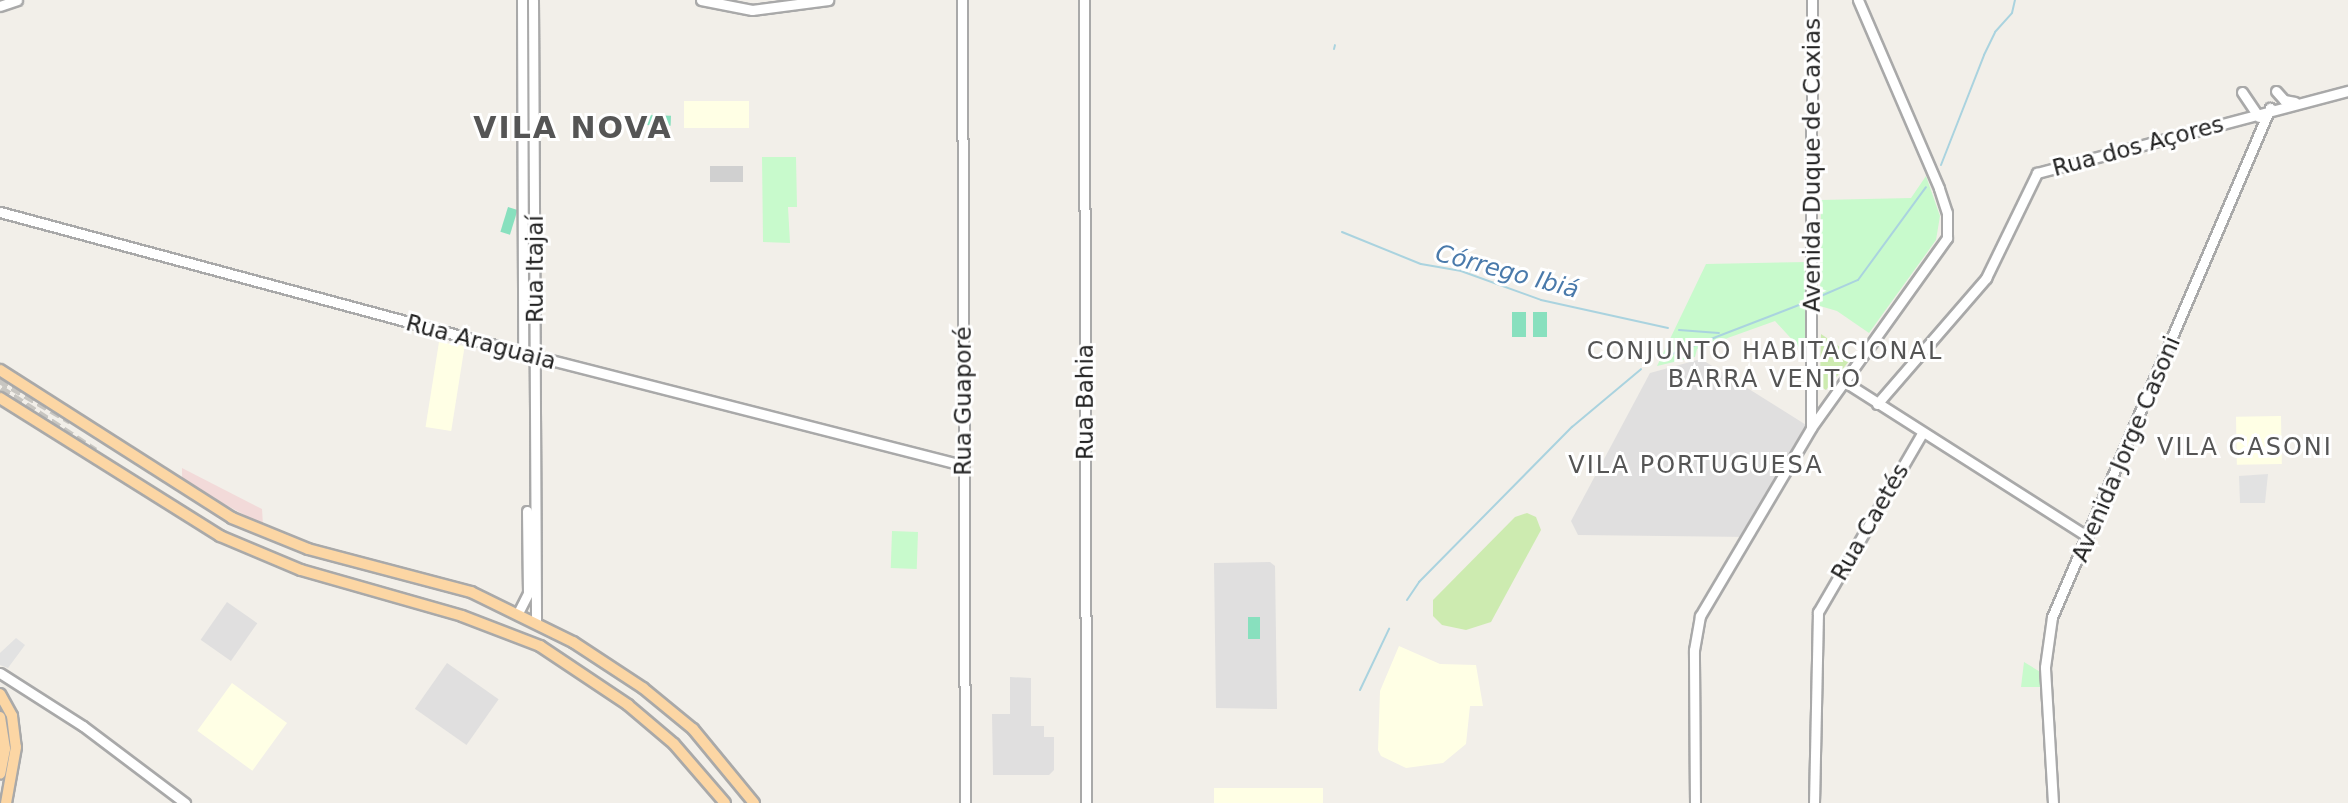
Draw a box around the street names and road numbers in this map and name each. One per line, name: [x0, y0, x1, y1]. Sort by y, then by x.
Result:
street label: Avenida Duque de Caxias: [1798, 18, 1826, 312]
street label: Rua dos Açores: [2049, 110, 2227, 182]
street label: Rua Itajaí: [521, 215, 549, 323]
street label: Rua Araguaia: [403, 309, 559, 375]
street label: Rua Guaporé: [949, 326, 977, 476]
street label: Avenida Jorge Casoni: [2066, 332, 2186, 566]
street label: Rua Bahia: [1071, 344, 1099, 460]
street label: Rua Caetés: [1825, 459, 1915, 585]

